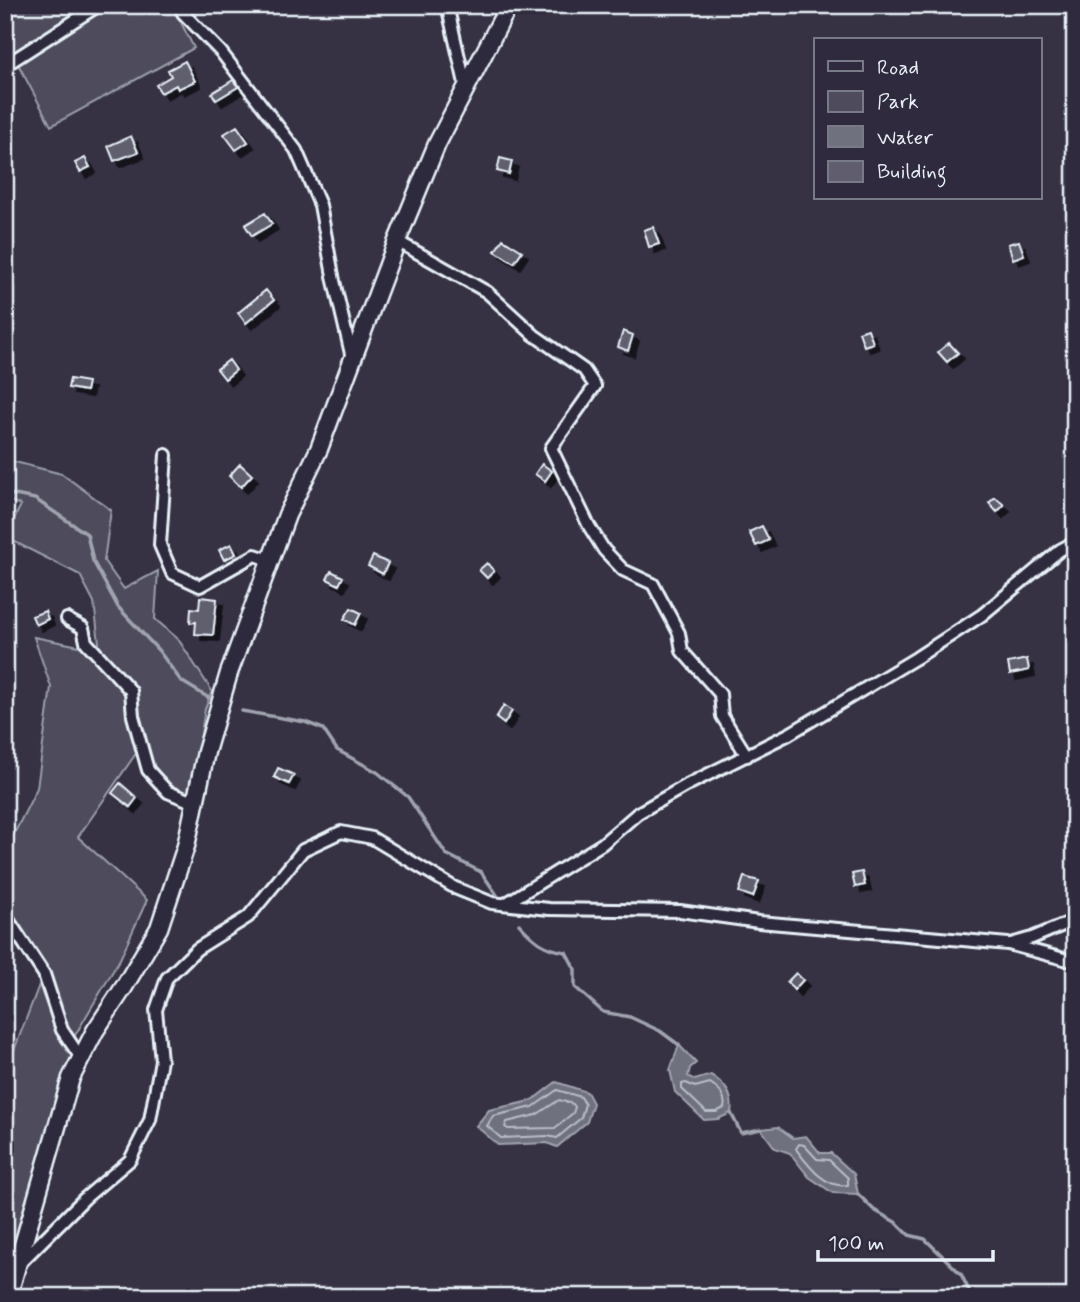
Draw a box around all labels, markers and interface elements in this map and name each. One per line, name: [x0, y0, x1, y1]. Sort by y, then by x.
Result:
legend: [814, 38, 1042, 200]
text: Road: [877, 54, 919, 82]
text: Park: [877, 88, 919, 116]
text: Water: [877, 124, 933, 152]
text: Building: [877, 158, 947, 188]
scale bar: [818, 1218, 992, 1262]
text: 100 m: [828, 1230, 884, 1258]

